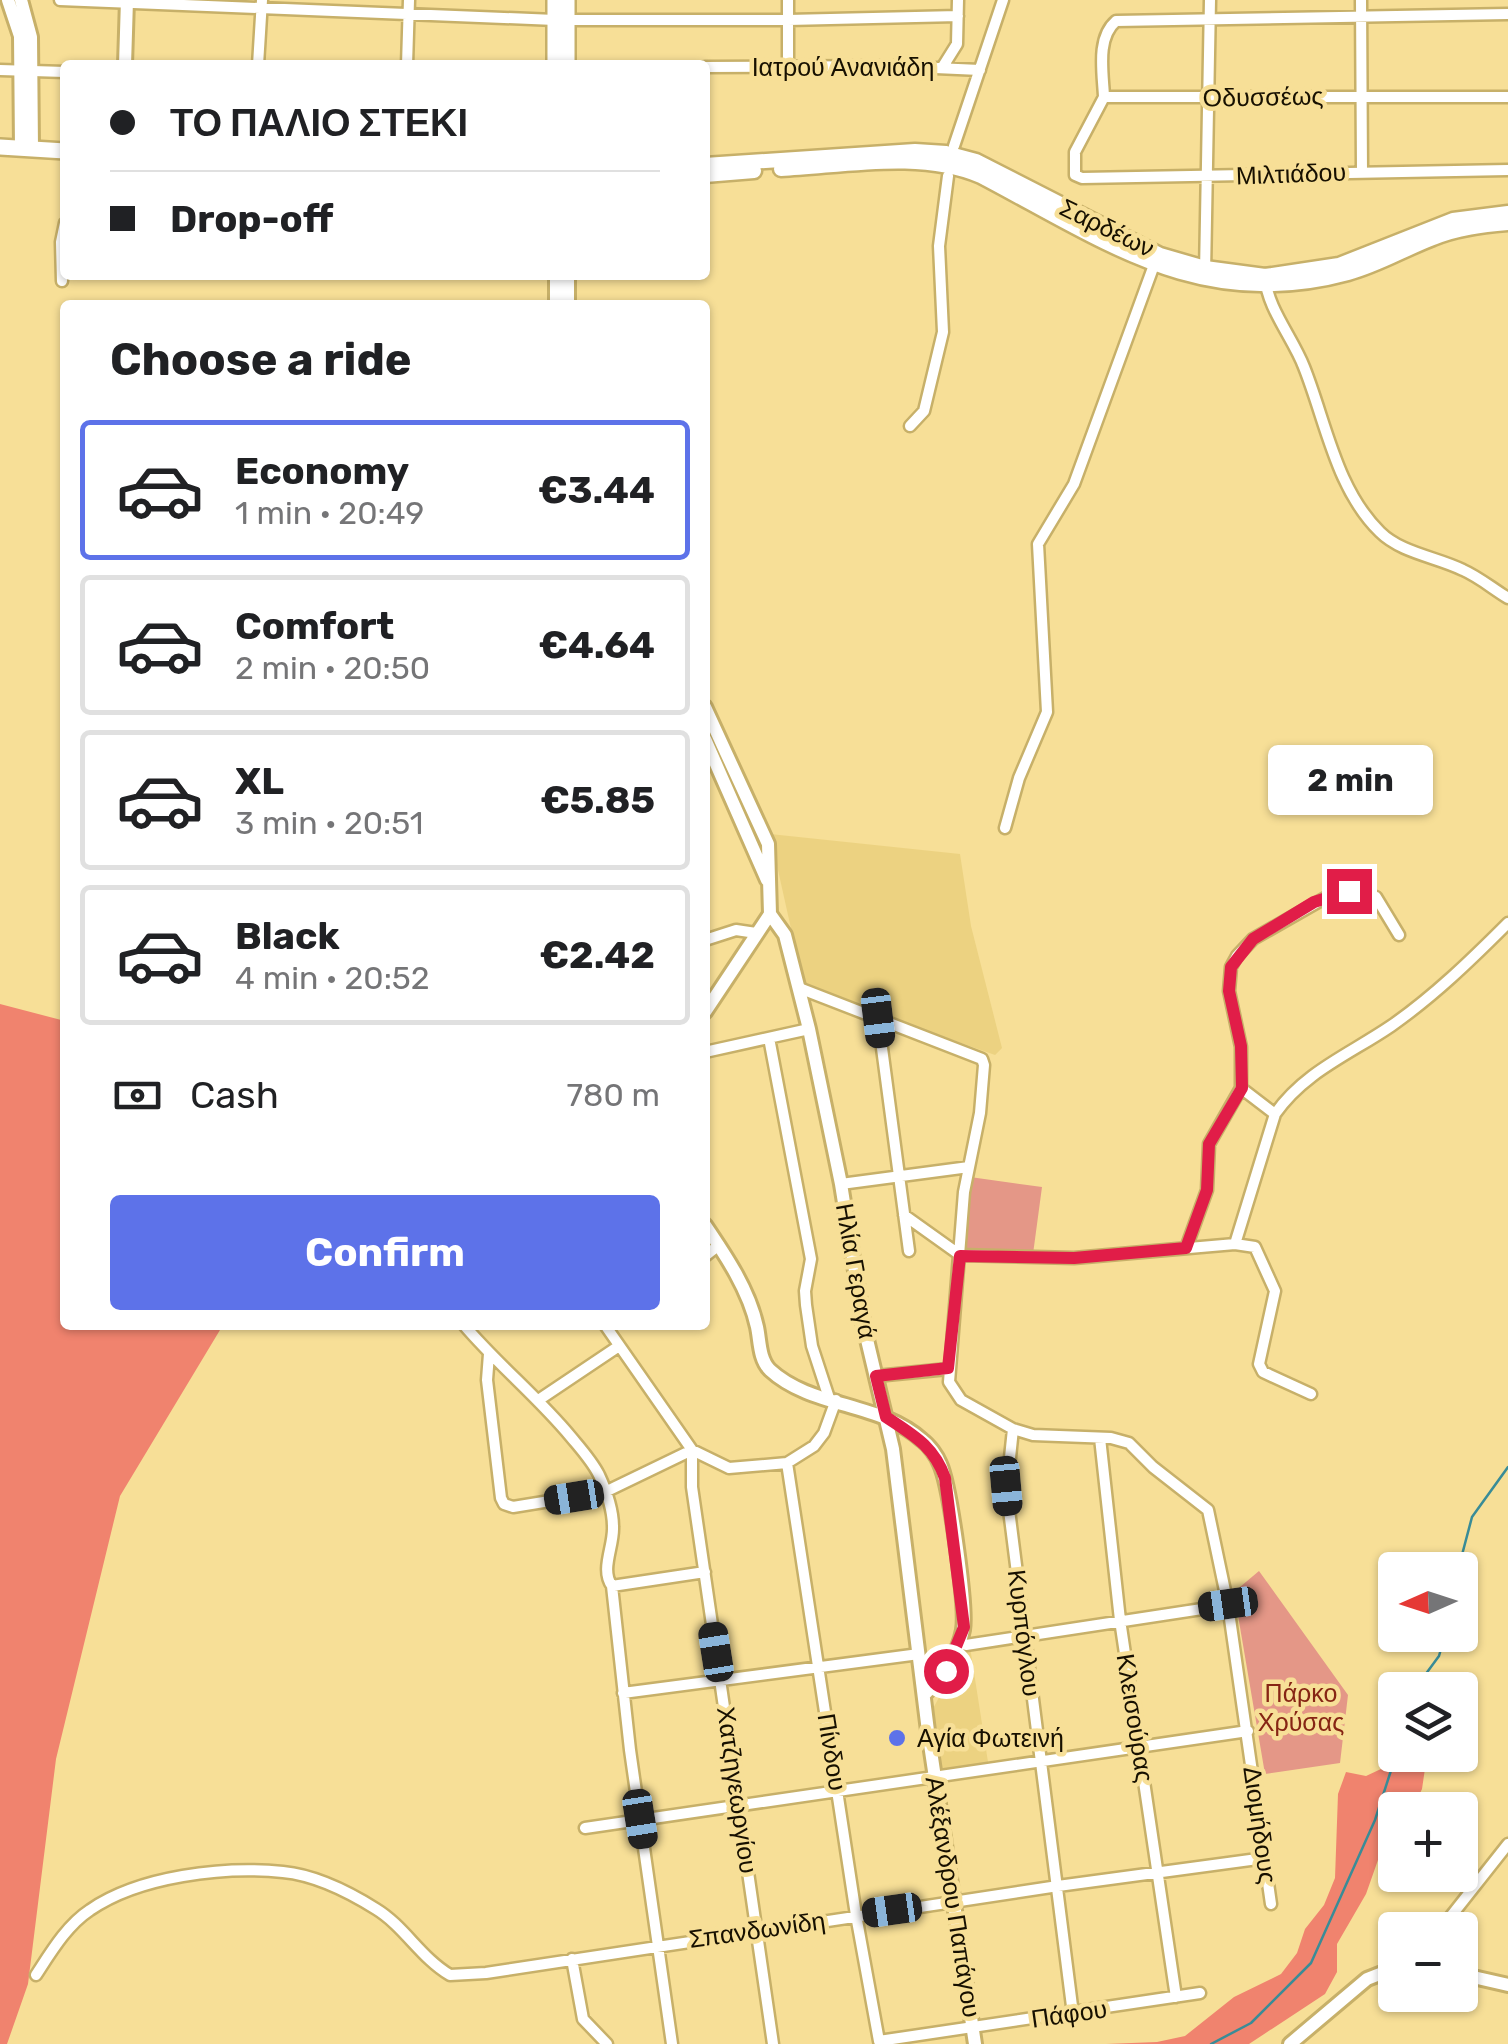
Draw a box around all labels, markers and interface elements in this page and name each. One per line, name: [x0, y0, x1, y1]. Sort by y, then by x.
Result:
street label: Ιατρού Ανανιάδη: [752, 53, 934, 82]
street label: Οδυσσέως: [1202, 81, 1324, 113]
text: ΤΟ ΠΑΛΙΟ ΣΤΕΚΙ: [170, 100, 468, 146]
street label: Μιλτιάδου: [1235, 158, 1347, 190]
street label: Σαρδέων: [1055, 193, 1159, 263]
text: Drop-off: [170, 196, 333, 242]
text: Choose a ride: [110, 333, 412, 386]
icon: car: [115, 445, 205, 535]
text: Economy: [235, 448, 409, 494]
text: €3.44: [538, 467, 655, 513]
text: 1 min · 20:49: [235, 494, 424, 532]
icon: car: [115, 600, 205, 690]
text: Comfort: [235, 603, 394, 649]
text: €4.64: [538, 622, 655, 668]
text: 2 min · 20:50: [235, 649, 430, 687]
callout: 2 min: [1266, 746, 1432, 816]
icon: car: [115, 755, 205, 845]
text: XL: [235, 758, 284, 804]
text: 2 min: [1307, 761, 1394, 799]
text: €5.85: [540, 777, 655, 823]
text: 3 min · 20:51: [235, 804, 423, 842]
route end: [1327, 869, 1372, 914]
icon: car: [115, 910, 205, 1000]
text: Black: [235, 913, 340, 959]
text: €2.42: [539, 932, 655, 978]
text: 4 min · 20:52: [235, 959, 430, 997]
car: [859, 986, 897, 1050]
icon: cash: [110, 1068, 165, 1123]
text: Cash: [190, 1072, 279, 1118]
text: 780 m: [567, 1076, 660, 1114]
button: Confirm: [110, 1195, 660, 1310]
street label: Ηλία Γεραγά: [830, 1201, 882, 1341]
car: [988, 1455, 1024, 1517]
car: [542, 1477, 606, 1517]
north arrow: [1378, 1552, 1478, 1652]
map controls: [1378, 1552, 1478, 2012]
street label: Κυρπόγλου: [1002, 1568, 1046, 1698]
car: [1196, 1585, 1260, 1623]
car: [696, 1620, 736, 1684]
route start: [924, 1649, 969, 1694]
street label: Κλεισούρας: [1111, 1652, 1159, 1784]
button: layers: [1378, 1672, 1478, 1772]
park label: Πάρκο Χρύσας: [1258, 1679, 1344, 1737]
street label: Χατζηγεωργίου: [711, 1705, 763, 1875]
street label: Πίνδου: [812, 1711, 852, 1793]
place label: Αγία Φωτεινή: [917, 1724, 1064, 1753]
marker: Αγία Φωτεινή: [886, 1727, 908, 1749]
street label: Διομήδους: [1237, 1765, 1283, 1885]
street label: Αλέξανδρου Παπάγου: [920, 1774, 986, 2020]
car: [620, 1787, 660, 1851]
button: +: [1378, 1792, 1478, 1892]
car: [860, 1891, 924, 1929]
street label: Σπανδωνίδη: [687, 1906, 827, 1954]
button: −: [1378, 1912, 1478, 2012]
street label: Πάφου: [1029, 1994, 1109, 2034]

